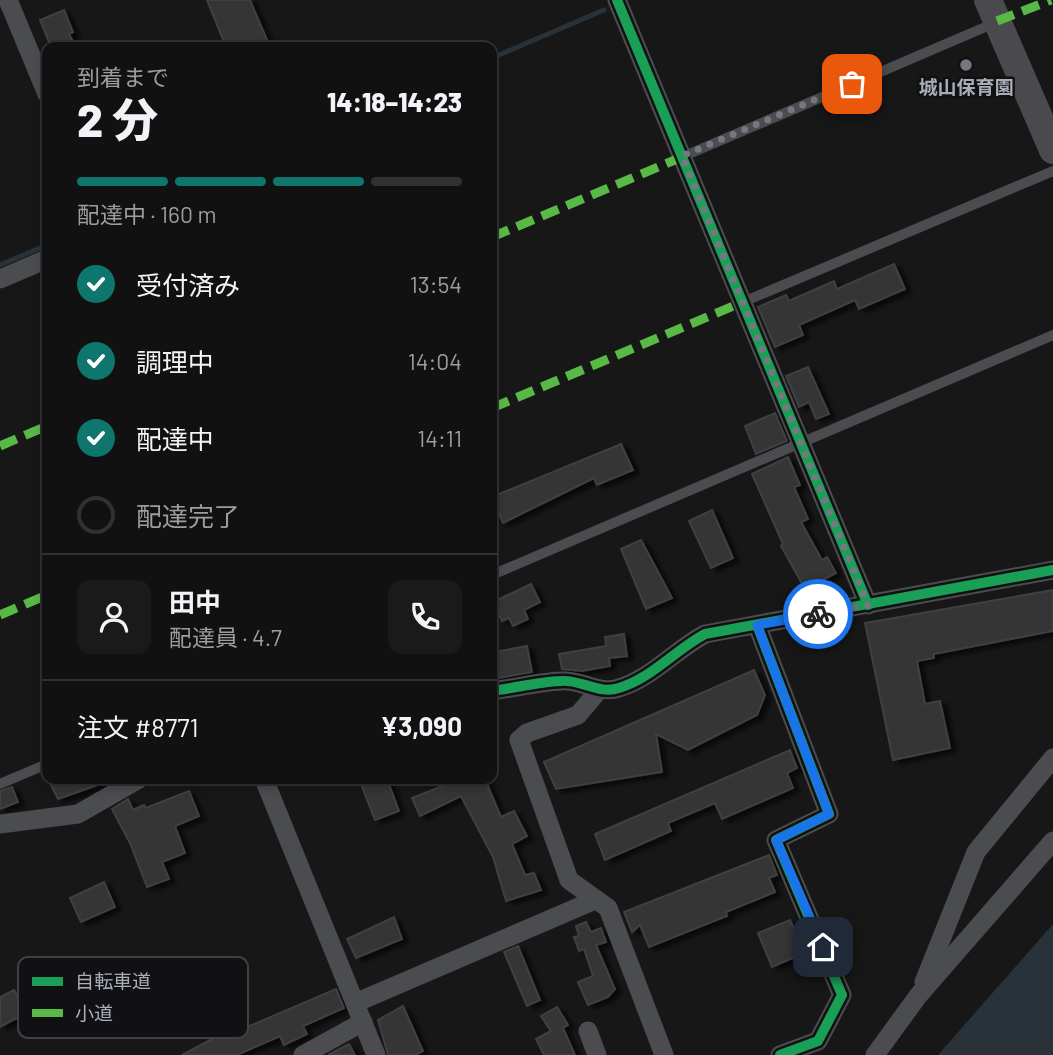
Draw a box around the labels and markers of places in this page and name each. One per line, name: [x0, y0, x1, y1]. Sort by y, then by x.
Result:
pin: [822, 54, 882, 114]
marker: 城山保育園: [958, 57, 974, 73]
place label: 城山保育園: [918, 75, 1014, 98]
pin: [793, 917, 853, 977]

